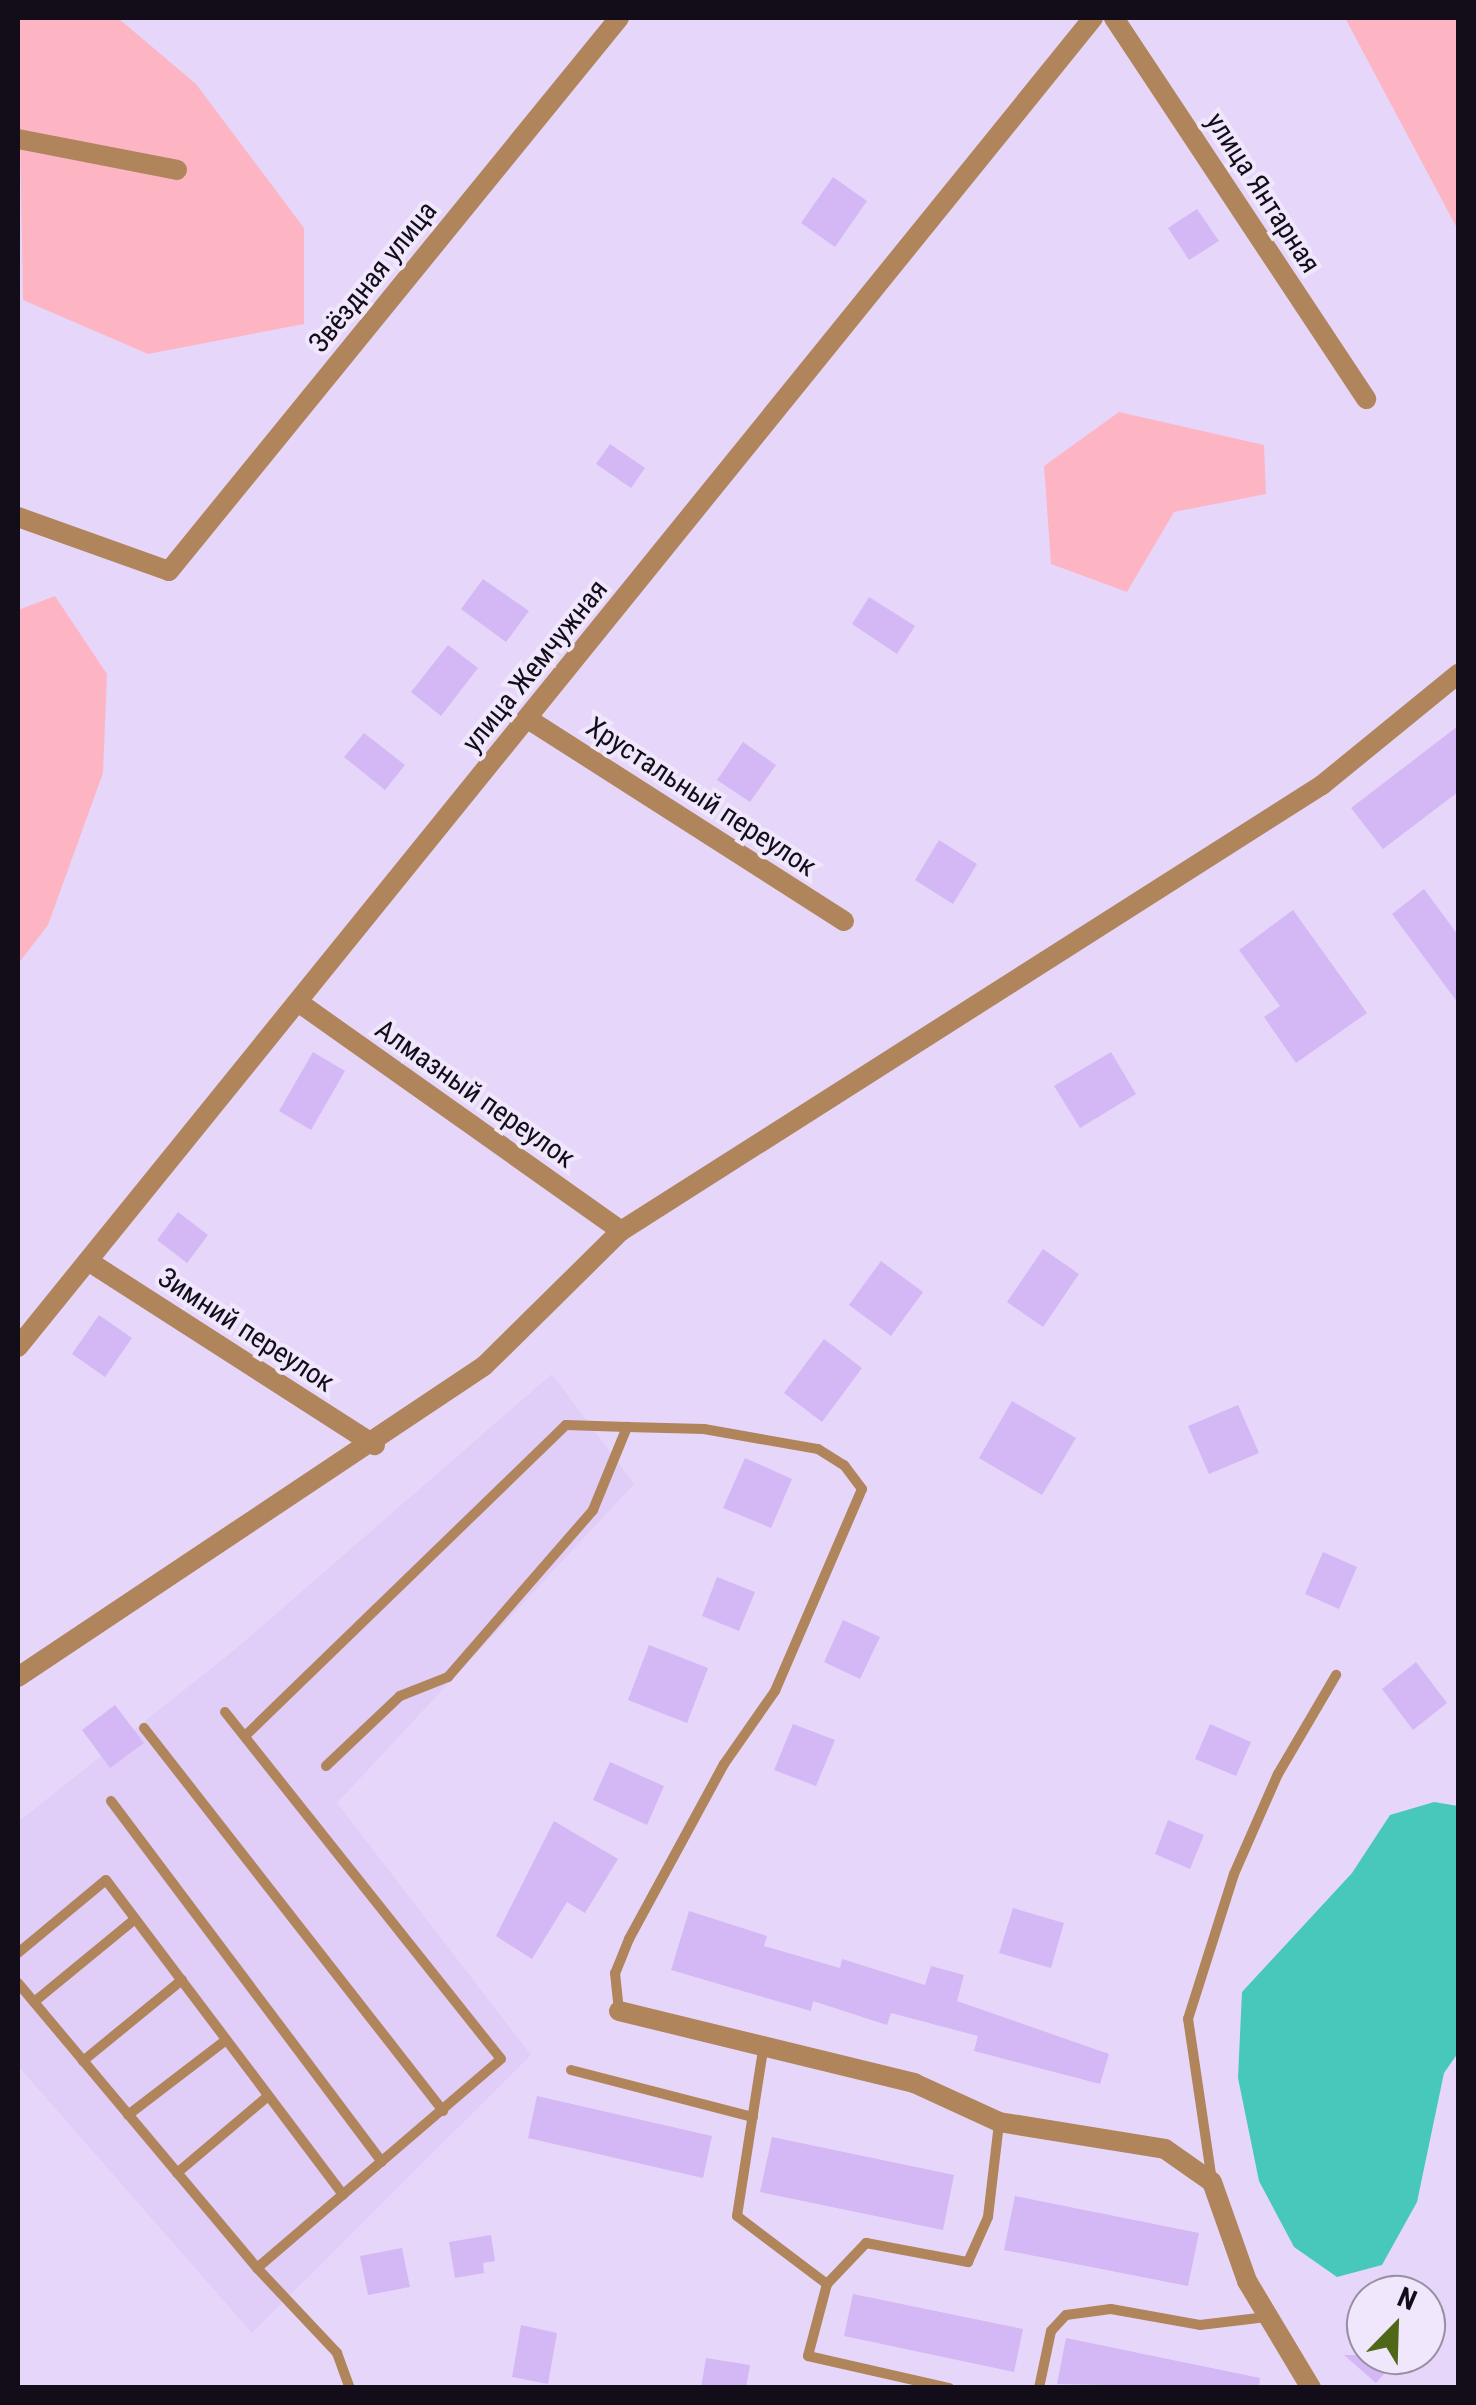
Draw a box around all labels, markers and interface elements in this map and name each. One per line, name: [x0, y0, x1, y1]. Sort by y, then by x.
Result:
street label: улица Янтарная: [1199, 107, 1327, 279]
street label: Звёздная улица: [302, 195, 444, 359]
street label: улица Жемчужная: [455, 573, 615, 759]
street label: Хрустальный переулок: [580, 710, 822, 884]
street label: Алмазный переулок: [369, 1013, 581, 1175]
street label: Зимний переулок: [152, 1261, 340, 1399]
north arrow: [1346, 2275, 1446, 2375]
text: N: [1393, 2280, 1421, 2317]

